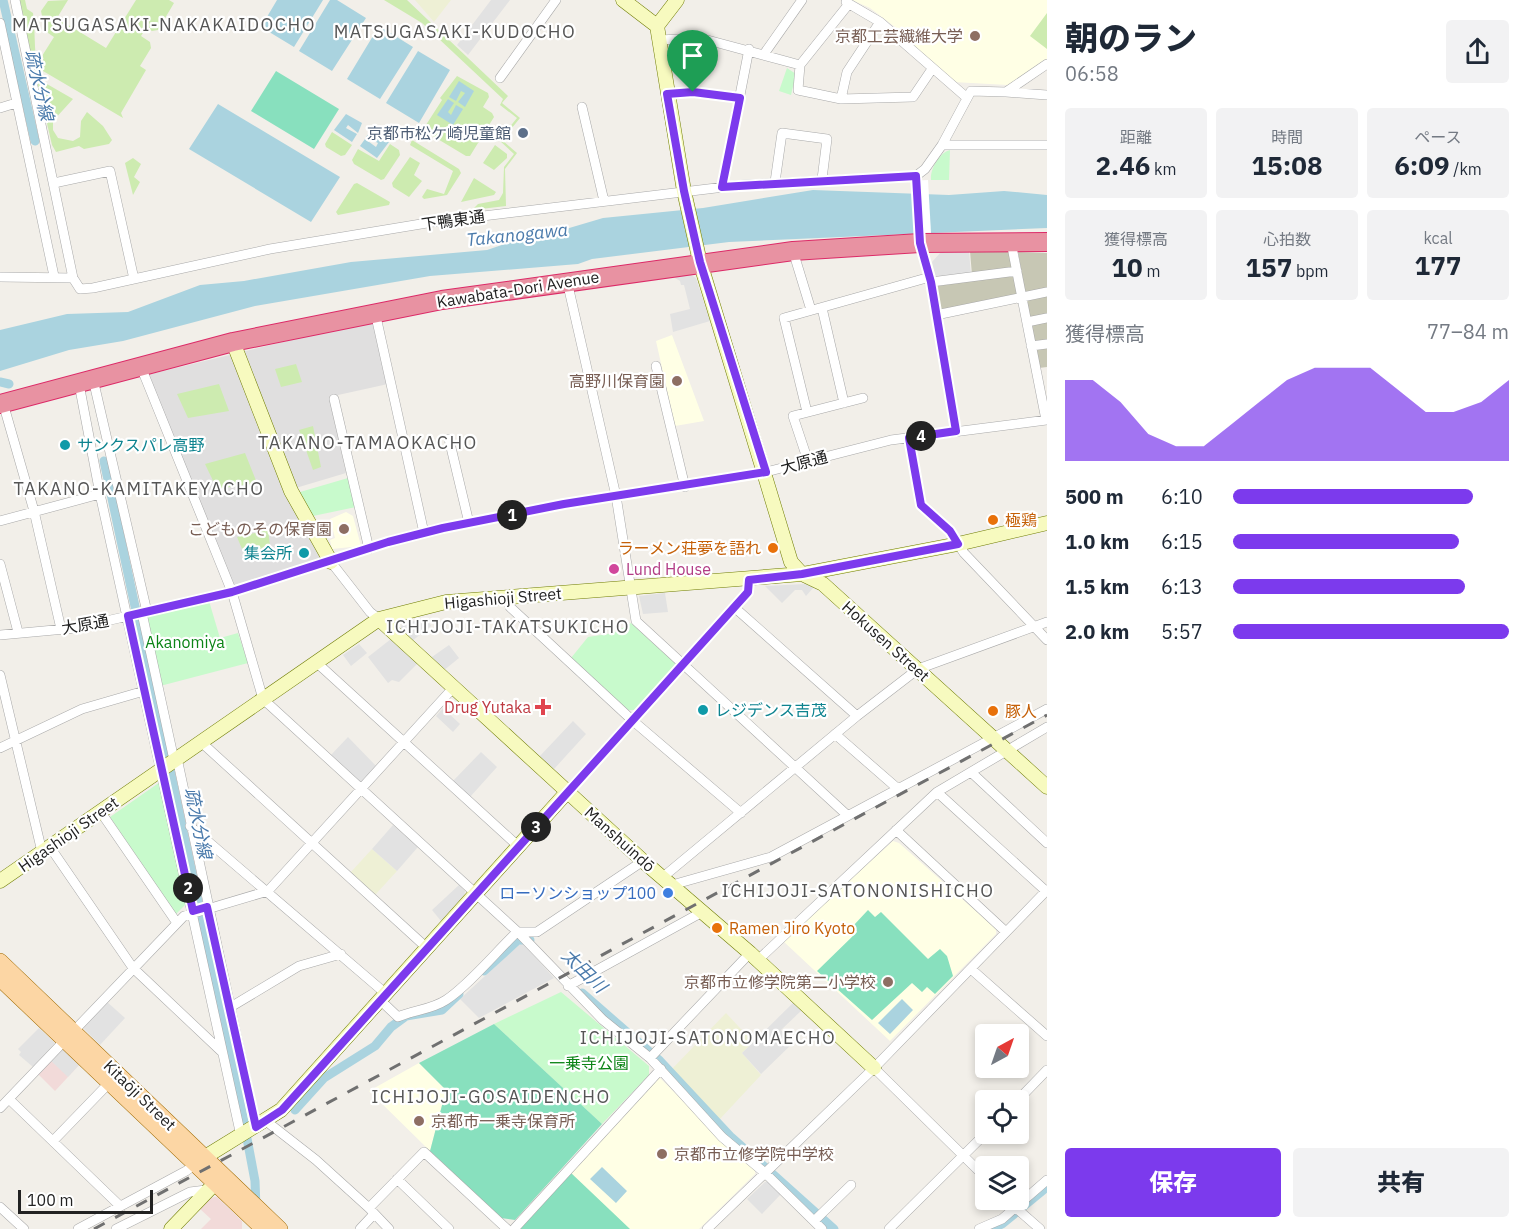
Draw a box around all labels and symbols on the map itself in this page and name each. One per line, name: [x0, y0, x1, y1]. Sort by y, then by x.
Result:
district label: MATSUGASAKI-NAKAKAIDOCHO: [12, 13, 316, 36]
district label: MATSUGASAKI-KUDOCHO: [334, 20, 576, 43]
place label: 京都工芸繊維大学: [835, 26, 963, 46]
marker: 京都工芸繊維大学: [968, 29, 982, 43]
pin: [667, 30, 718, 92]
water label: 疏水分線: [20, 47, 59, 125]
place label: 京都市松ケ崎児童館: [367, 123, 511, 143]
marker: 京都市松ケ崎児童館: [516, 126, 530, 140]
street label: 下鴨東通: [420, 206, 486, 234]
water label: Takanogawa: [465, 218, 569, 251]
street label: Kawabata-Dori Avenue: [435, 266, 601, 312]
place label: 高野川保育園: [569, 371, 665, 391]
marker: 高野川保育園: [670, 374, 684, 388]
pin: 4: [906, 421, 936, 451]
district label: TAKANO-TAMAOKACHO: [258, 431, 478, 454]
place label: サンクスパレ高野: [77, 435, 205, 455]
marker: サンクスパレ高野: [58, 438, 72, 452]
street label: 大原通: [778, 446, 830, 478]
district label: TAKANO-KAMITAKEYACHO: [14, 477, 265, 500]
pin: 1: [497, 500, 527, 530]
place label: 極鶏: [1005, 510, 1037, 530]
marker: 極鶏: [986, 513, 1000, 527]
place label: こどものその保育園: [188, 519, 332, 539]
marker: こどものその保育園: [337, 522, 351, 536]
place label: ラーメン荘夢を語れ: [618, 538, 761, 558]
marker: ラーメン荘夢を語れ: [766, 541, 780, 555]
place label: 集会所: [244, 543, 292, 563]
marker: 集会所: [297, 546, 311, 560]
place label: Lund House: [626, 559, 711, 579]
marker: Lund House: [607, 562, 621, 576]
street label: Higashioji Street: [443, 583, 563, 613]
street label: Hokusen Street: [838, 596, 934, 686]
street label: 大原通: [60, 610, 110, 638]
district label: ICHIJOJI-TAKATSUKICHO: [386, 615, 630, 638]
park label: Akanomiya: [145, 632, 225, 652]
place label: Drug Yutaka: [444, 697, 531, 717]
marker: Drug Yutaka: [536, 700, 550, 714]
place label: レジデンス吉茂: [715, 700, 827, 720]
place label: 豚人: [1005, 701, 1037, 721]
marker: レジデンス吉茂: [696, 703, 710, 717]
marker: 豚人: [986, 704, 1000, 718]
water label: 疏水分線: [180, 785, 218, 862]
street label: Higashioji Street: [14, 792, 122, 876]
street label: Manshuindō: [581, 802, 659, 876]
pin: 3: [521, 812, 551, 842]
pin: 2: [173, 873, 203, 903]
district label: ICHIJOJI-SATONONISHICHO: [721, 879, 995, 902]
place label: ローソンショップ100: [499, 883, 656, 903]
marker: ローソンショップ100: [661, 886, 675, 900]
place label: Ramen Jiro Kyoto: [729, 918, 855, 938]
marker: Ramen Jiro Kyoto: [710, 921, 724, 935]
water label: 太田川: [557, 944, 613, 999]
place label: 京都市立修学院第二小学校: [684, 972, 876, 992]
marker: 京都市立修学院第二小学校: [881, 975, 895, 989]
north arrow: [975, 1024, 1029, 1078]
district label: ICHIJOJI-SATONOMAECHO: [580, 1026, 836, 1049]
park label: 一乗寺公園: [549, 1053, 629, 1073]
street label: Kitaōji Street: [100, 1056, 180, 1134]
district label: ICHIJOJI-GOSAIDENCHO: [371, 1085, 611, 1108]
place label: 京都市一乗寺保育所: [431, 1111, 575, 1131]
marker: 京都市一乗寺保育所: [412, 1114, 426, 1128]
place label: 京都市立修学院中学校: [674, 1144, 834, 1164]
marker: 京都市立修学院中学校: [655, 1147, 669, 1161]
scale bar: [18, 1187, 153, 1214]

